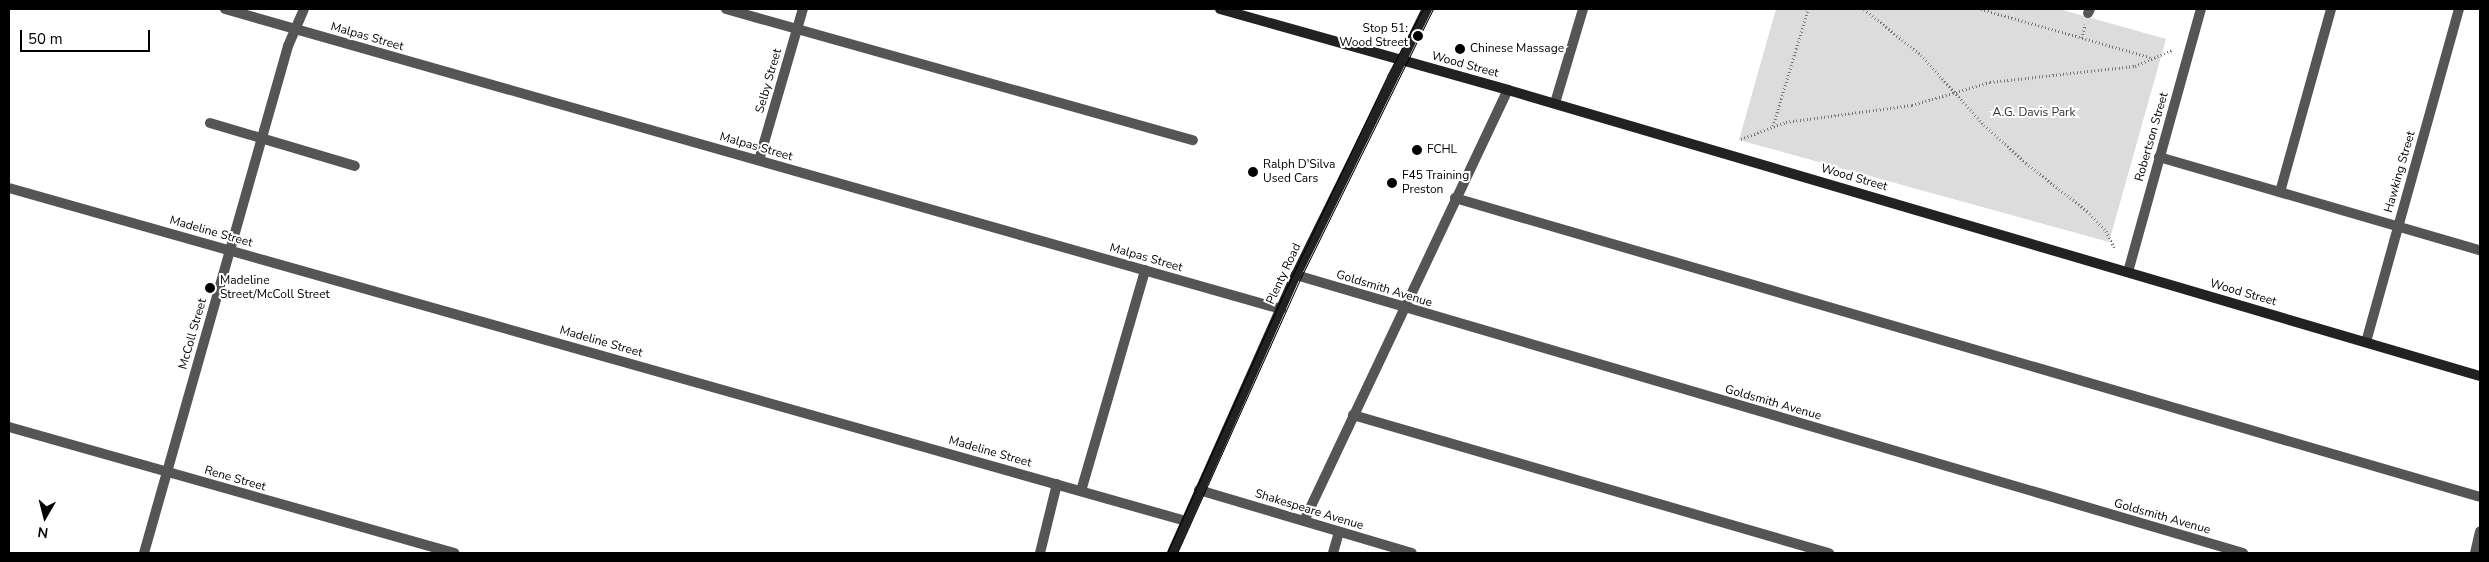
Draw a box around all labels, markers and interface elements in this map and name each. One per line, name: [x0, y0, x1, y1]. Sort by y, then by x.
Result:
scale bar: [22, 20, 152, 52]
street label: Malpas Street: [329, 20, 405, 54]
place label: Stop 51: Wood Street: [1339, 22, 1408, 50]
text: 50 m: [28, 29, 63, 49]
marker: Stop 51: Wood Street: [1412, 30, 1424, 42]
place label: Chinese Massage: [1470, 42, 1564, 56]
marker: Chinese Massage: [1454, 43, 1466, 55]
street label: Selby Street: [753, 47, 785, 115]
street label: Wood Street: [1430, 49, 1500, 81]
street label: Robertson Street: [2132, 91, 2172, 183]
park label: A.G. Davis Park: [1993, 106, 2075, 120]
street label: Malpas Street: [718, 130, 794, 164]
street label: Hawking Street: [2382, 130, 2418, 214]
place label: FCHL: [1427, 143, 1457, 157]
marker: FCHL: [1411, 144, 1423, 156]
place label: Ralph D'Silva Used Cars: [1263, 158, 1335, 186]
street label: Wood Street: [1819, 162, 1889, 194]
marker: Ralph D'Silva Used Cars: [1247, 166, 1259, 178]
place label: F45 Training Preston: [1402, 169, 1469, 197]
marker: F45 Training Preston: [1386, 177, 1398, 189]
street label: Madeline Street: [168, 213, 254, 251]
street label: Malpas Street: [1108, 241, 1184, 275]
street label: Plenty Road: [1264, 241, 1304, 307]
street label: Goldsmith Avenue: [1334, 268, 1434, 310]
place label: Madeline Street/McColl Street: [220, 274, 330, 302]
street label: Wood Street: [2208, 277, 2278, 309]
marker: Madeline Street/McColl Street: [204, 282, 216, 294]
street label: McColl Street: [176, 297, 210, 371]
street label: Madeline Street: [558, 323, 644, 361]
street label: Goldsmith Avenue: [1723, 382, 1823, 424]
street label: Madeline Street: [947, 433, 1033, 471]
street label: Rene Street: [203, 463, 267, 495]
street label: Shakespeare Avenue: [1253, 487, 1365, 533]
north arrow: [20, 492, 70, 542]
street label: Goldsmith Avenue: [2112, 496, 2212, 538]
text: N: [36, 522, 49, 542]

